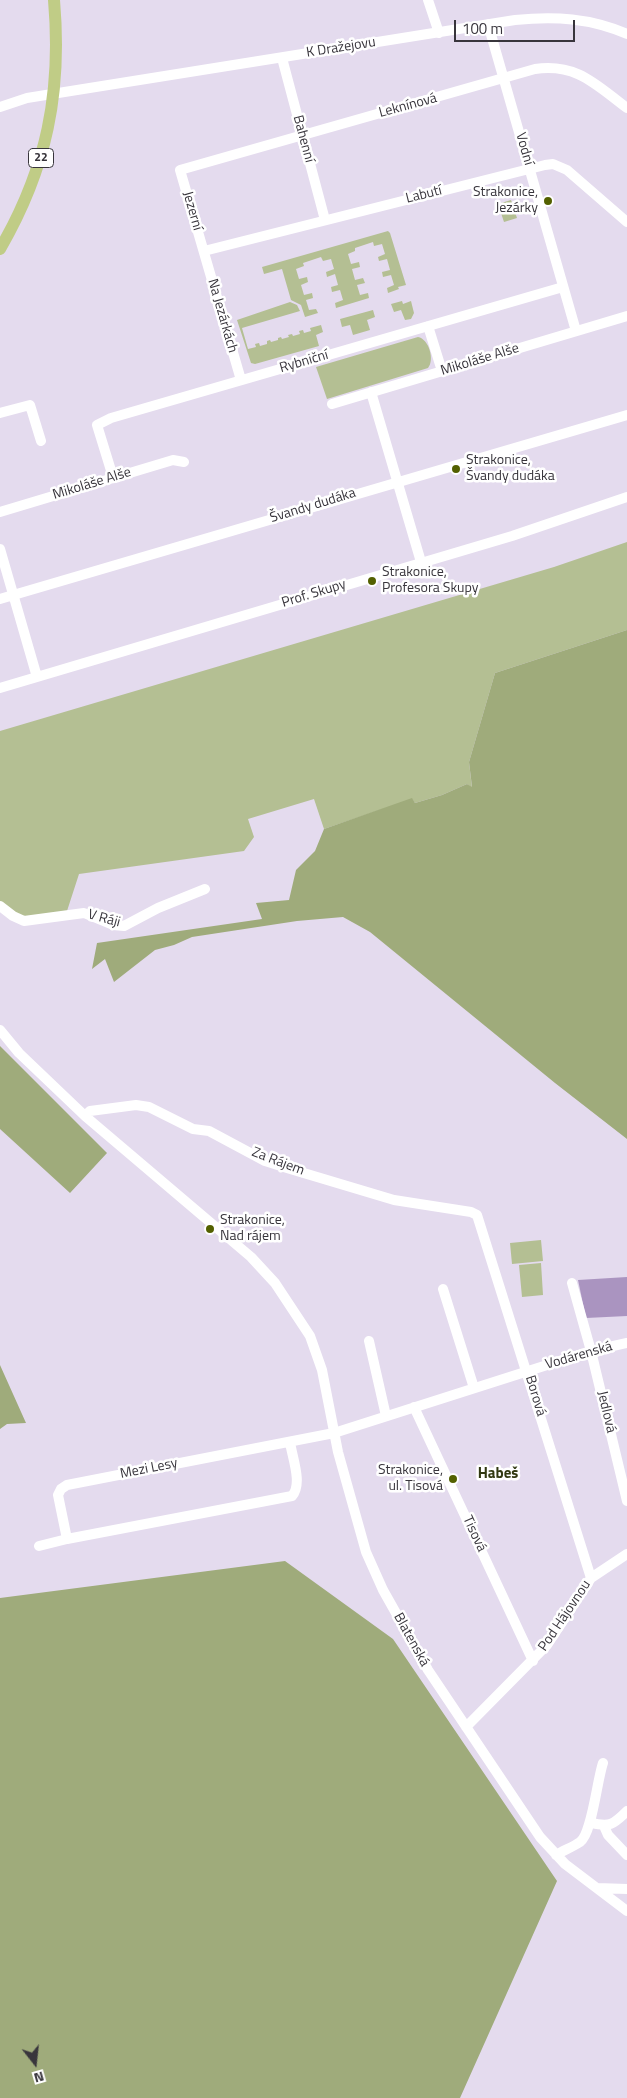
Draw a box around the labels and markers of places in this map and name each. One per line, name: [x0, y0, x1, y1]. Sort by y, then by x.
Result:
place label: Strakonice, Jezárky: [473, 185, 538, 218]
marker: Strakonice, Jezárky: [542, 195, 554, 207]
place label: Strakonice, Švandy dudáka: [466, 453, 555, 486]
marker: Strakonice, Švandy dudáka: [450, 463, 462, 475]
place label: Strakonice, Profesora Skupy: [382, 565, 479, 598]
marker: Strakonice, Profesora Skupy: [366, 575, 378, 587]
place label: Strakonice, Nad rájem: [220, 1213, 285, 1246]
marker: Strakonice, Nad rájem: [204, 1223, 216, 1235]
place label: Strakonice, ul. Tisová: [378, 1463, 443, 1495]
marker: Strakonice, ul. Tisová: [447, 1473, 459, 1485]

